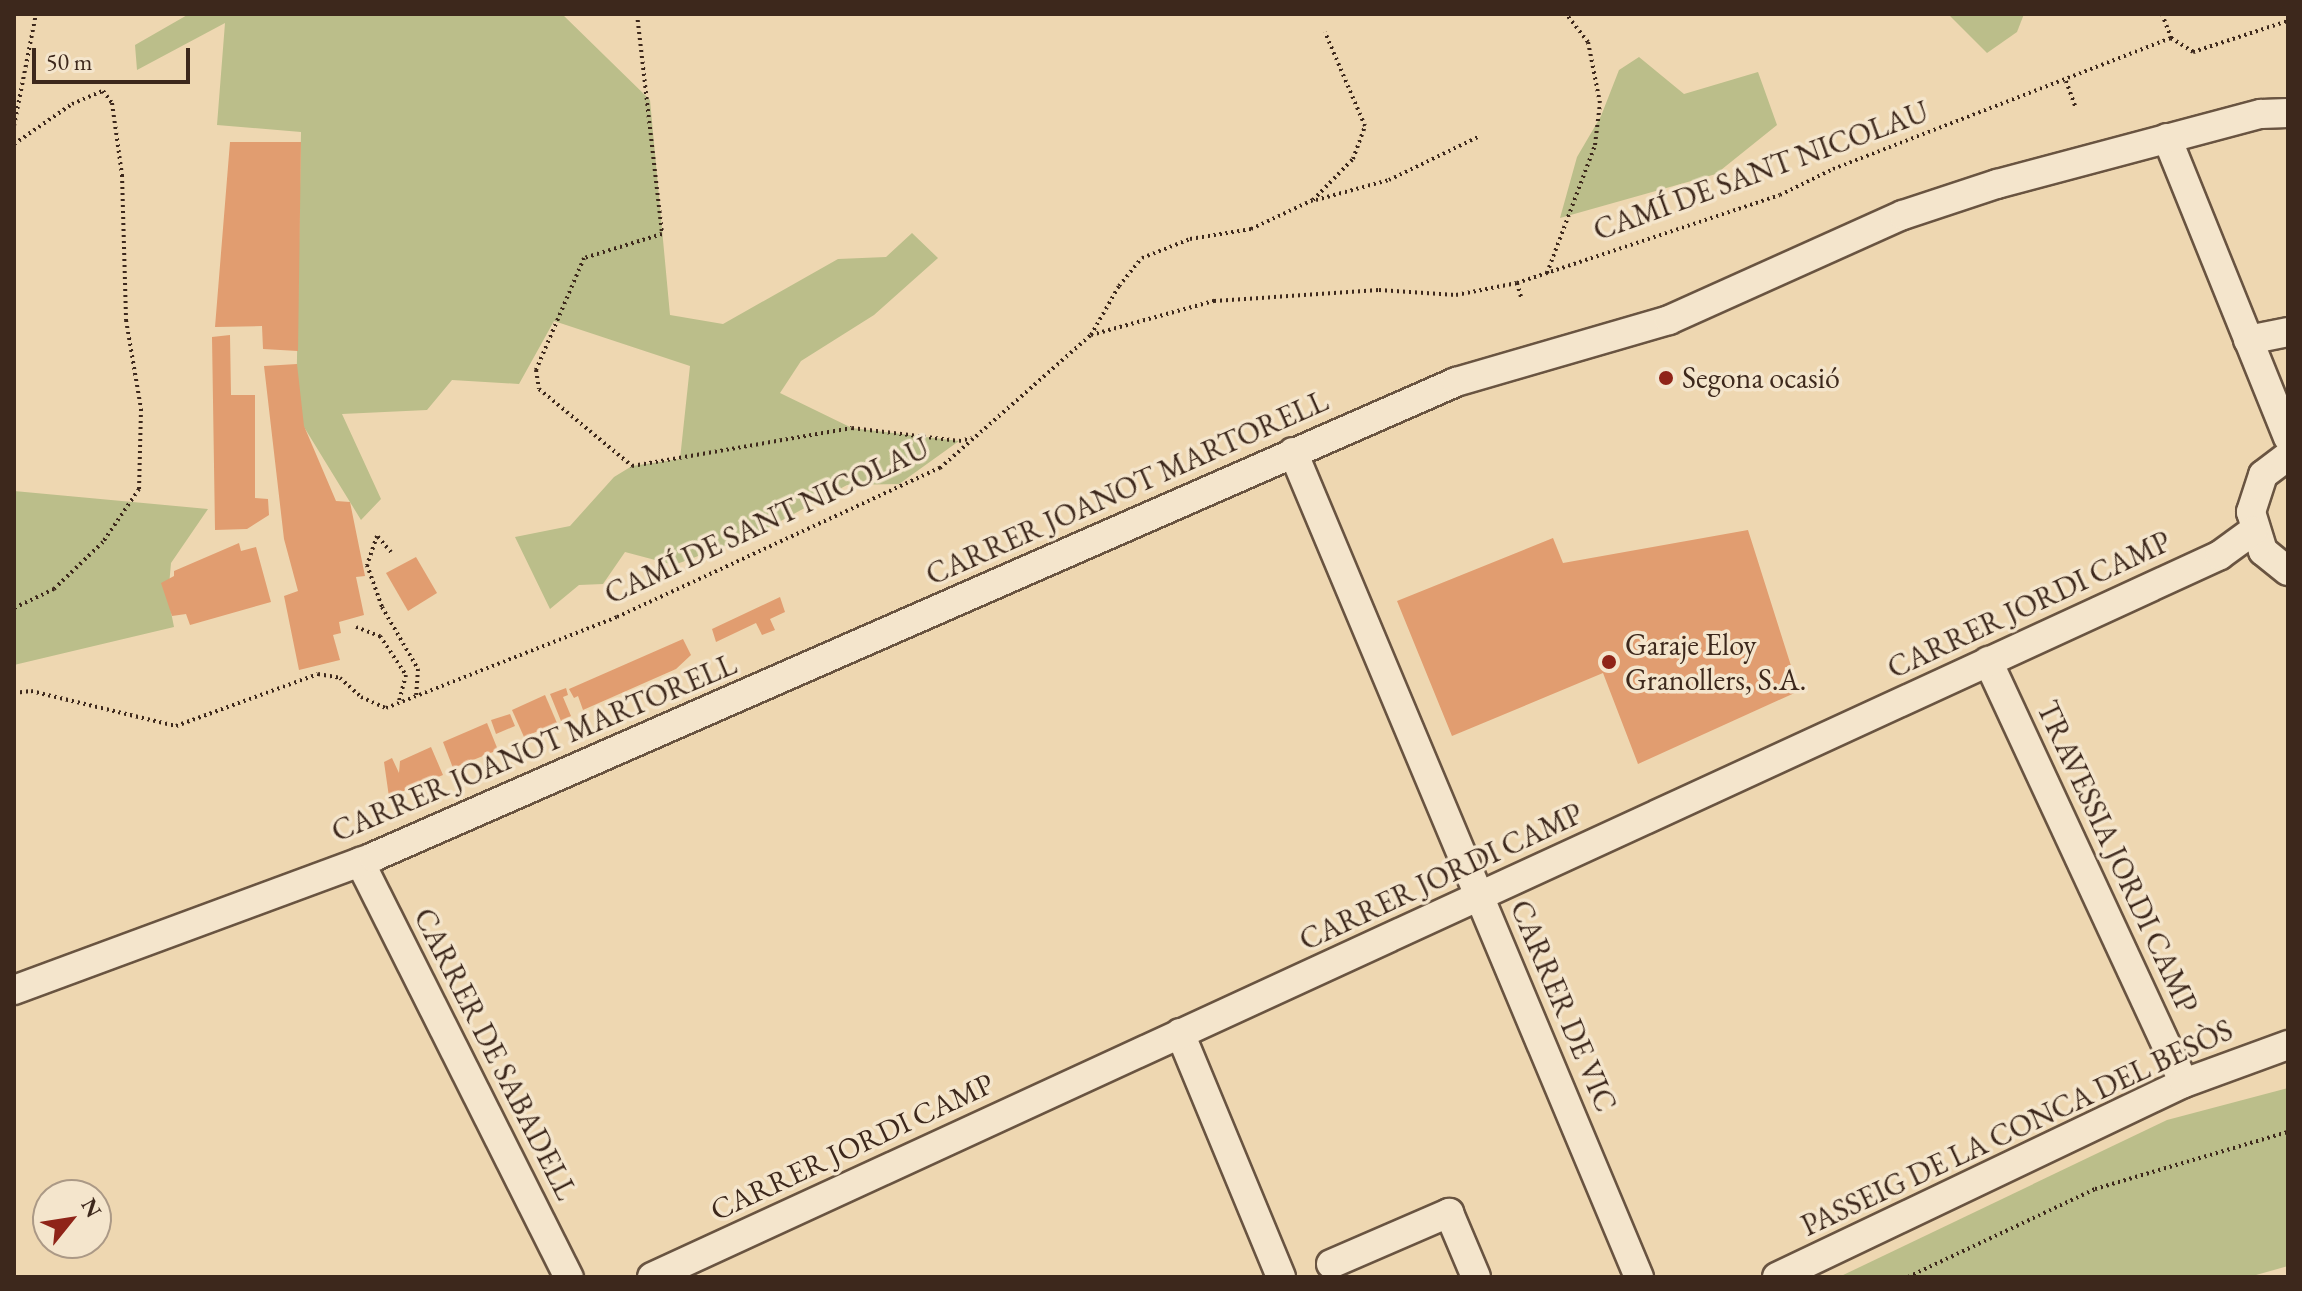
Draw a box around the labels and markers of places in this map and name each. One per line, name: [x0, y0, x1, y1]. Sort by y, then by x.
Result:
place label: Segona ocasió: [1682, 360, 1840, 396]
marker: Segona ocasió: [1657, 369, 1675, 387]
place label: Garaje Eloy Granollers, S.A.: [1625, 627, 1806, 698]
marker: Garaje Eloy Granollers, S.A.: [1600, 653, 1618, 671]

